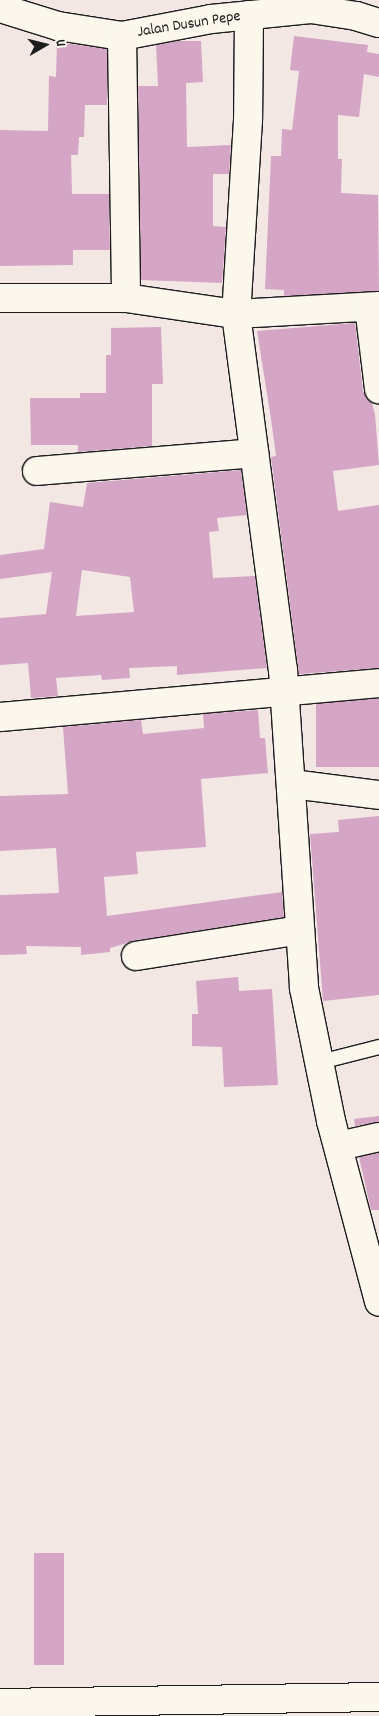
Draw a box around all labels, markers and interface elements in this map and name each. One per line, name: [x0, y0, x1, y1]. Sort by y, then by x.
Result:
street label: Jalan Dusun Pepe: [136, 7, 242, 43]
north arrow: [20, 20, 70, 70]
text: U: [49, 38, 70, 48]

